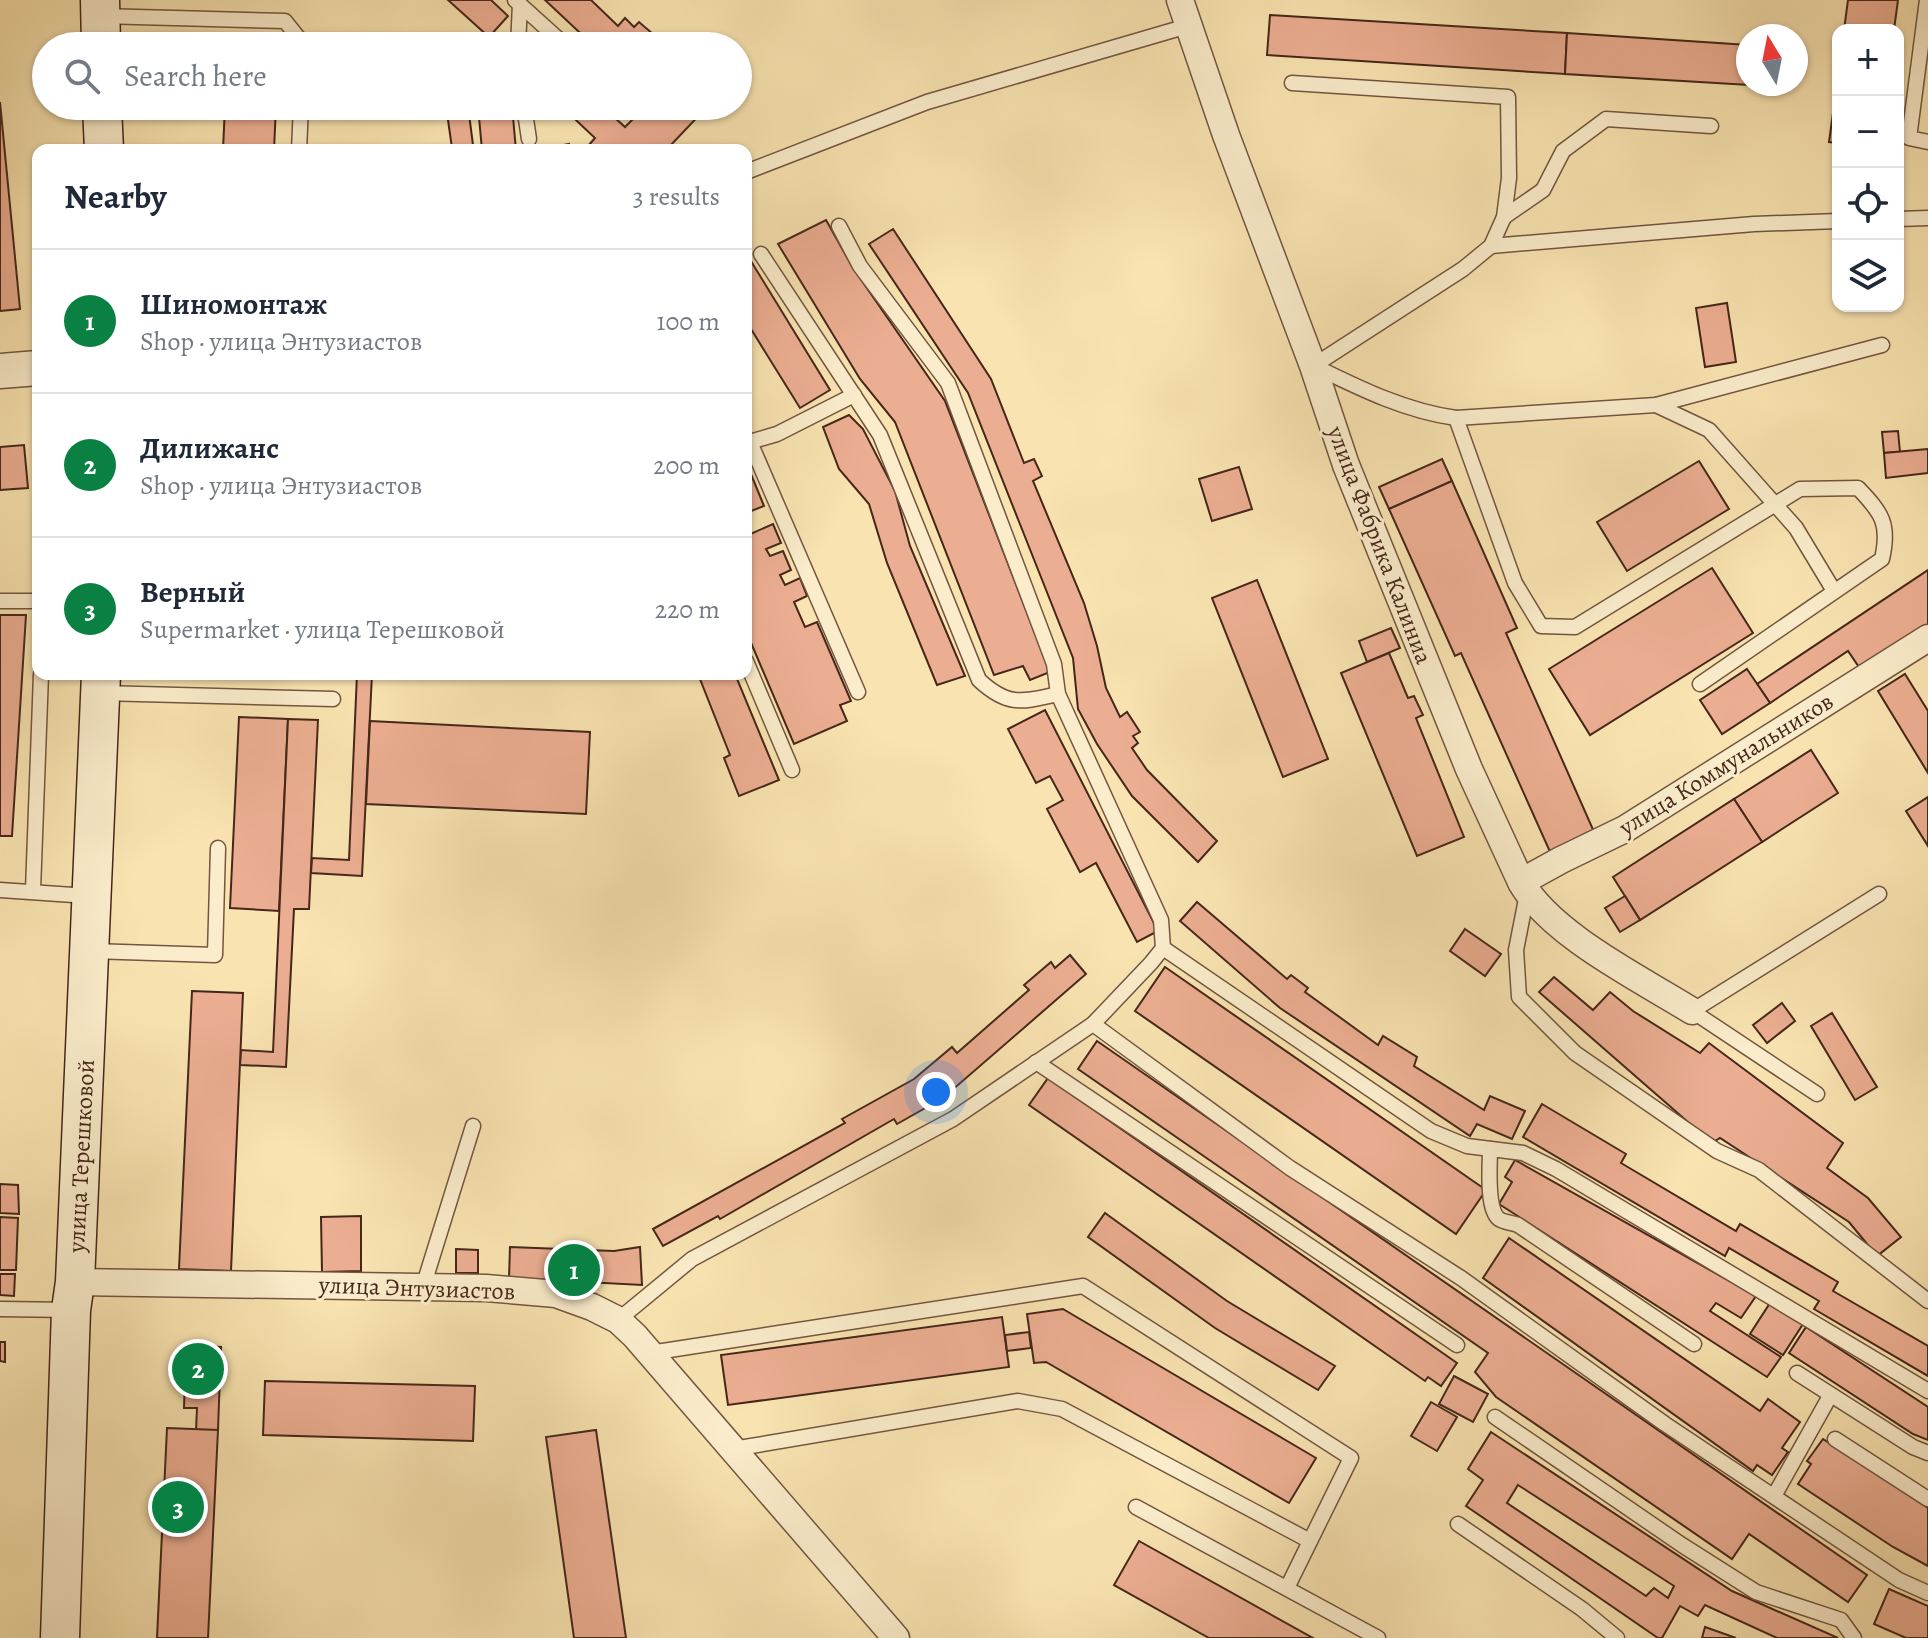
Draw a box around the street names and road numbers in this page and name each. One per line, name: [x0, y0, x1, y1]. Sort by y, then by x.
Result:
street label: улица Фабрика Калиниа: [1319, 421, 1440, 669]
street label: улица Коммунальников: [1612, 685, 1839, 843]
street label: улица Терешковой: [60, 1059, 102, 1254]
street label: улица Энтузиастов: [317, 1269, 516, 1307]

